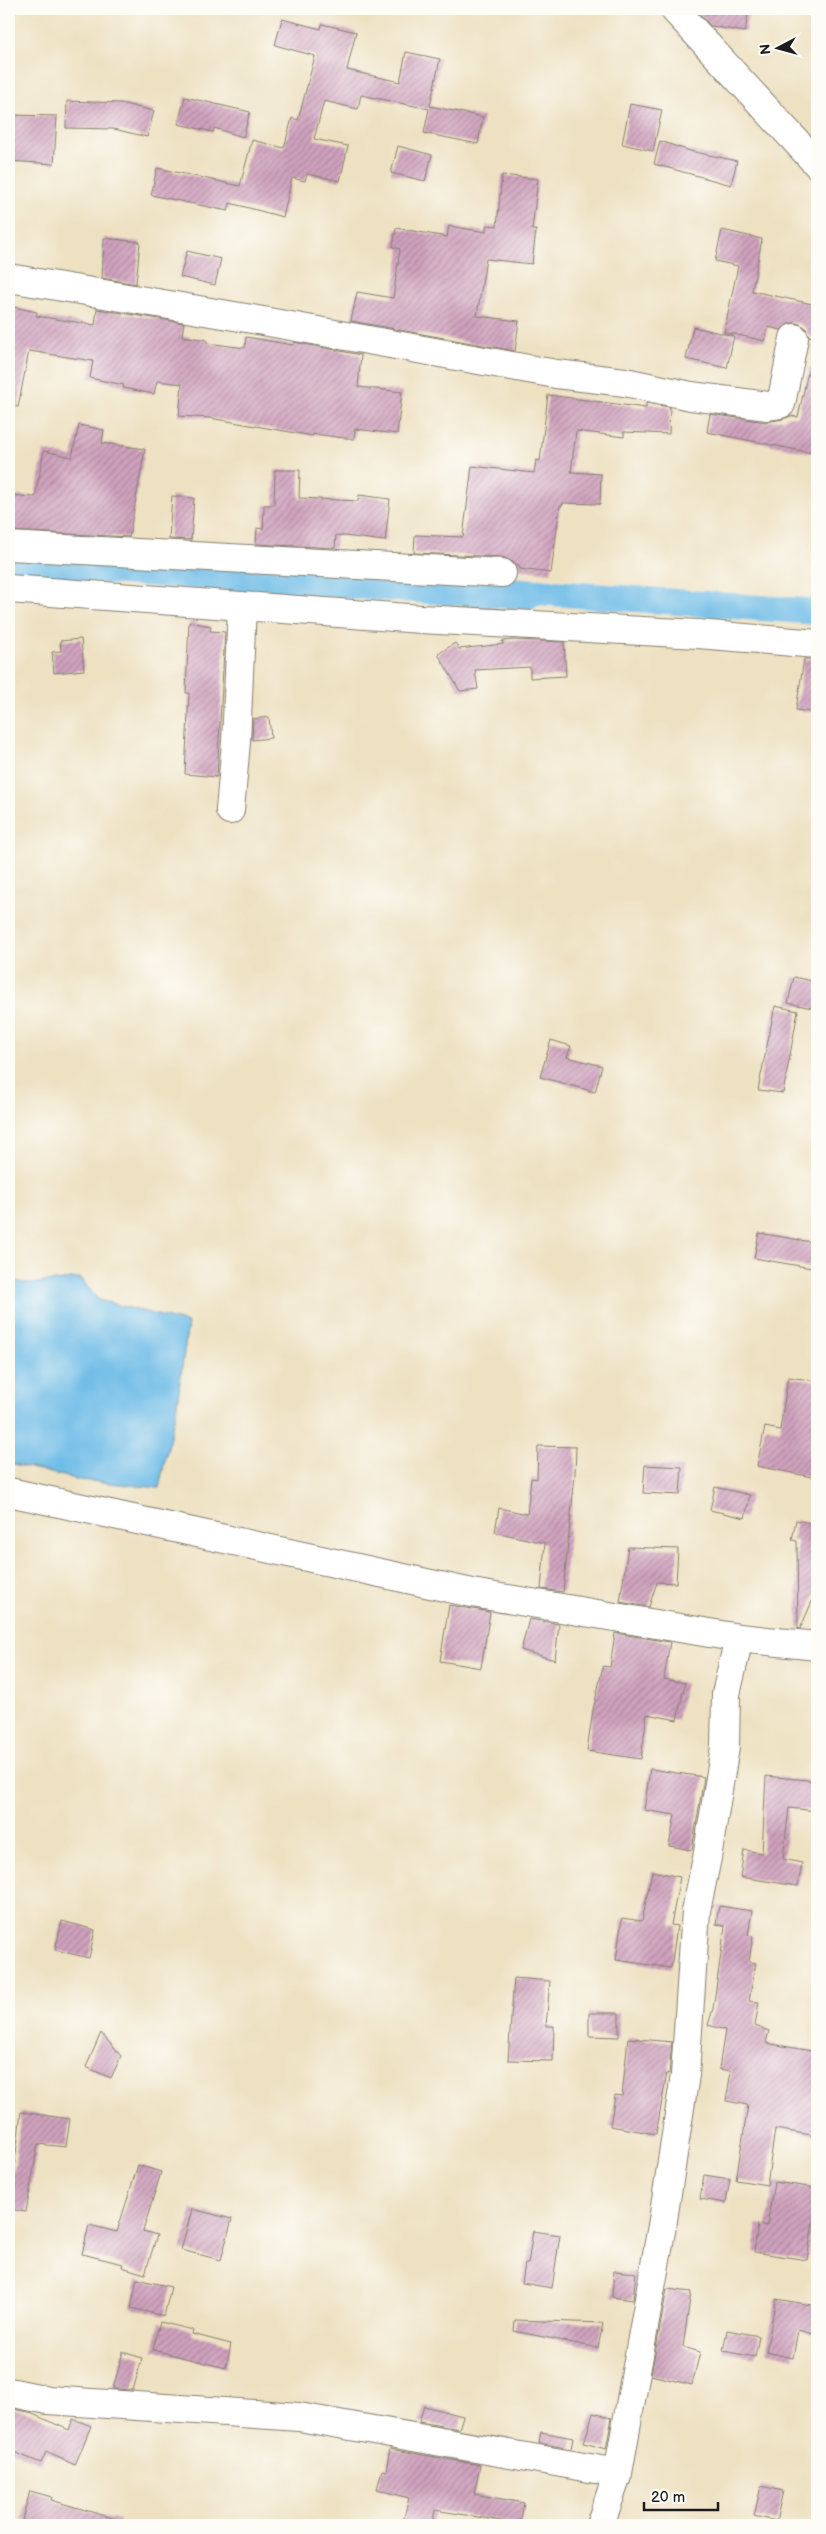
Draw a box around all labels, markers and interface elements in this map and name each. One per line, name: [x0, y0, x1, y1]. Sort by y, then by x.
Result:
north arrow: [754, 22, 804, 72]
text: N: [757, 43, 775, 55]
scale bar: [644, 2479, 717, 2511]
text: 20 m: [651, 2488, 685, 2507]

